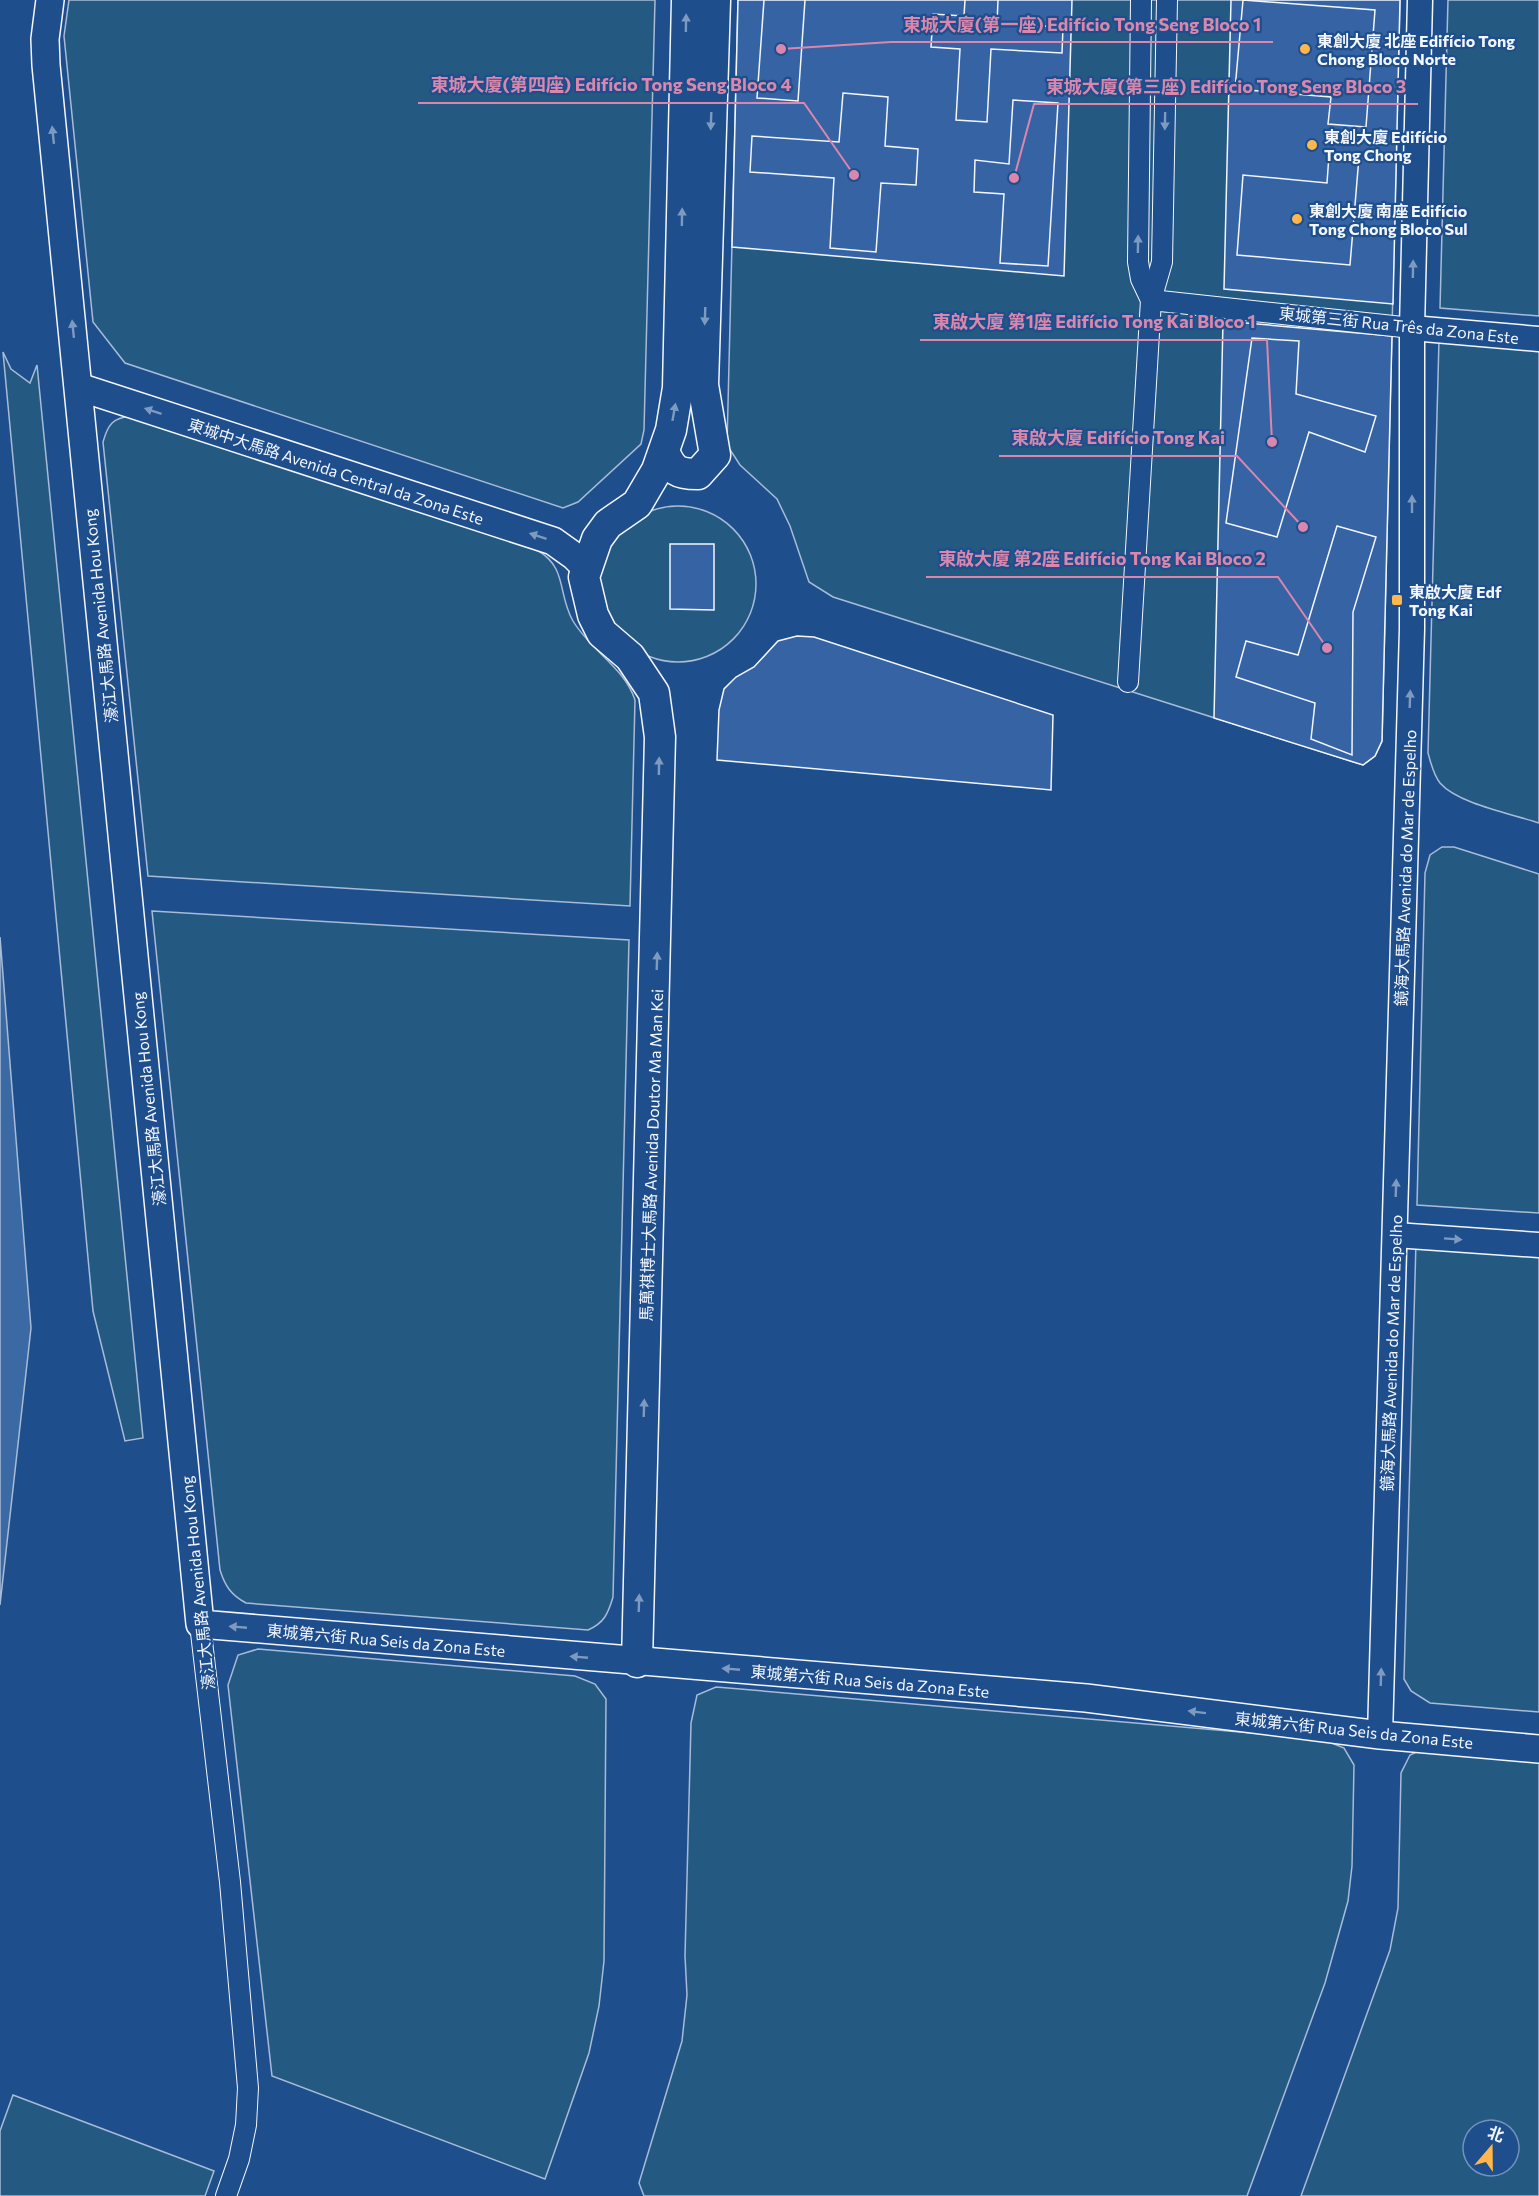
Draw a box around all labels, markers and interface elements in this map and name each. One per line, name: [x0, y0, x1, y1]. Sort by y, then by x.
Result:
callout: 東城大廈(第一座) Edifício Tong Seng Bloco 1: [891, 6, 1273, 42]
one-way arrow: [682, 13, 691, 32]
text: 東城大廈(第一座) Edifício Tong Seng Bloco 1: [903, 13, 1261, 35]
place label: 東創大廈 北座 Edifício Tong Chong Bloco Norte: [1317, 31, 1515, 68]
marker: 東創大廈 北座 Edifício Tong Chong Bloco Norte: [1298, 42, 1312, 56]
callout: 東城大廈(第四座) Edifício Tong Seng Bloco 4: [418, 67, 804, 103]
callout: 東城大廈(第三座) Edifício Tong Seng Bloco 3: [1034, 68, 1418, 104]
text: 東城大廈(第四座) Edifício Tong Seng Bloco 4: [430, 73, 792, 95]
text: 東城大廈(第三座) Edifício Tong Seng Bloco 3: [1046, 75, 1406, 97]
one-way arrow: [707, 112, 716, 131]
one-way arrow: [1160, 112, 1170, 131]
one-way arrow: [48, 125, 58, 144]
place label: 東創大廈 Edifício Tong Chong: [1324, 127, 1448, 164]
marker: 東創大廈 Edifício Tong Chong: [1305, 138, 1319, 152]
place label: 東創大廈 南座 Edifício Tong Chong Bloco Sul: [1309, 201, 1468, 238]
one-way arrow: [677, 208, 687, 227]
marker: 東創大廈 南座 Edifício Tong Chong Bloco Sul: [1290, 212, 1304, 226]
one-way arrow: [1134, 235, 1143, 254]
one-way arrow: [1408, 260, 1418, 279]
street label: 東城第三街 Rua Três da Zona Este: [1278, 303, 1520, 347]
callout: 東啟大廈 第1座 Edifício Tong Kai Bloco 1: [920, 304, 1267, 340]
one-way arrow: [701, 307, 710, 326]
text: 東啟大廈 第1座 Edifício Tong Kai Bloco 1: [932, 310, 1256, 332]
one-way arrow: [68, 319, 78, 338]
one-way arrow: [670, 402, 679, 421]
one-way arrow: [144, 406, 162, 415]
street label: 東城中大馬路 Avenida Central da Zona Este: [186, 414, 486, 528]
callout: 東啟大廈 Edifício Tong Kai: [999, 420, 1237, 456]
text: 東啟大廈 Edifício Tong Kai: [1011, 426, 1225, 448]
one-way arrow: [1407, 495, 1417, 514]
street label: 濠江大馬路 Avenida Hou Kong: [79, 508, 121, 724]
one-way arrow: [529, 531, 547, 540]
callout: 東啟大廈 第2座 Edifício Tong Kai Bloco 2: [926, 541, 1278, 577]
text: 東啟大廈 第2座 Edifício Tong Kai Bloco 2: [938, 547, 1266, 569]
place label: 東啟大廈 Edf Tong Kai: [1409, 582, 1502, 619]
marker: 東啟大廈 Edf Tong Kai: [1390, 593, 1404, 607]
one-way arrow: [1405, 689, 1415, 708]
street label: 鏡海大馬路 Avenida do Mar de Espelho: [1391, 729, 1419, 1007]
one-way arrow: [654, 757, 664, 776]
one-way arrow: [652, 952, 661, 971]
street label: 馬萬祺博士大馬路 Avenida Doutor Ma Man Kei: [636, 988, 666, 1322]
street label: 濠江大馬路 Avenida Hou Kong: [127, 991, 169, 1207]
one-way arrow: [1391, 1178, 1401, 1197]
street label: 鏡海大馬路 Avenida do Mar de Espelho: [1377, 1214, 1405, 1492]
one-way arrow: [1444, 1234, 1463, 1244]
one-way arrow: [640, 1399, 649, 1418]
street label: 濠江大馬路 Avenida Hou Kong: [176, 1475, 218, 1691]
one-way arrow: [634, 1594, 644, 1613]
street label: 東城第六街 Rua Seis da Zona Este: [266, 1620, 506, 1660]
one-way arrow: [229, 1622, 248, 1632]
one-way arrow: [569, 1652, 588, 1662]
street label: 東城第六街 Rua Seis da Zona Este: [750, 1661, 990, 1701]
one-way arrow: [721, 1664, 740, 1674]
one-way arrow: [1377, 1667, 1386, 1686]
one-way arrow: [1187, 1707, 1206, 1717]
street label: 東城第六街 Rua Seis da Zona Este: [1234, 1708, 1474, 1752]
north arrow: [1461, 2118, 1521, 2178]
text: 北: [1486, 2122, 1507, 2145]

